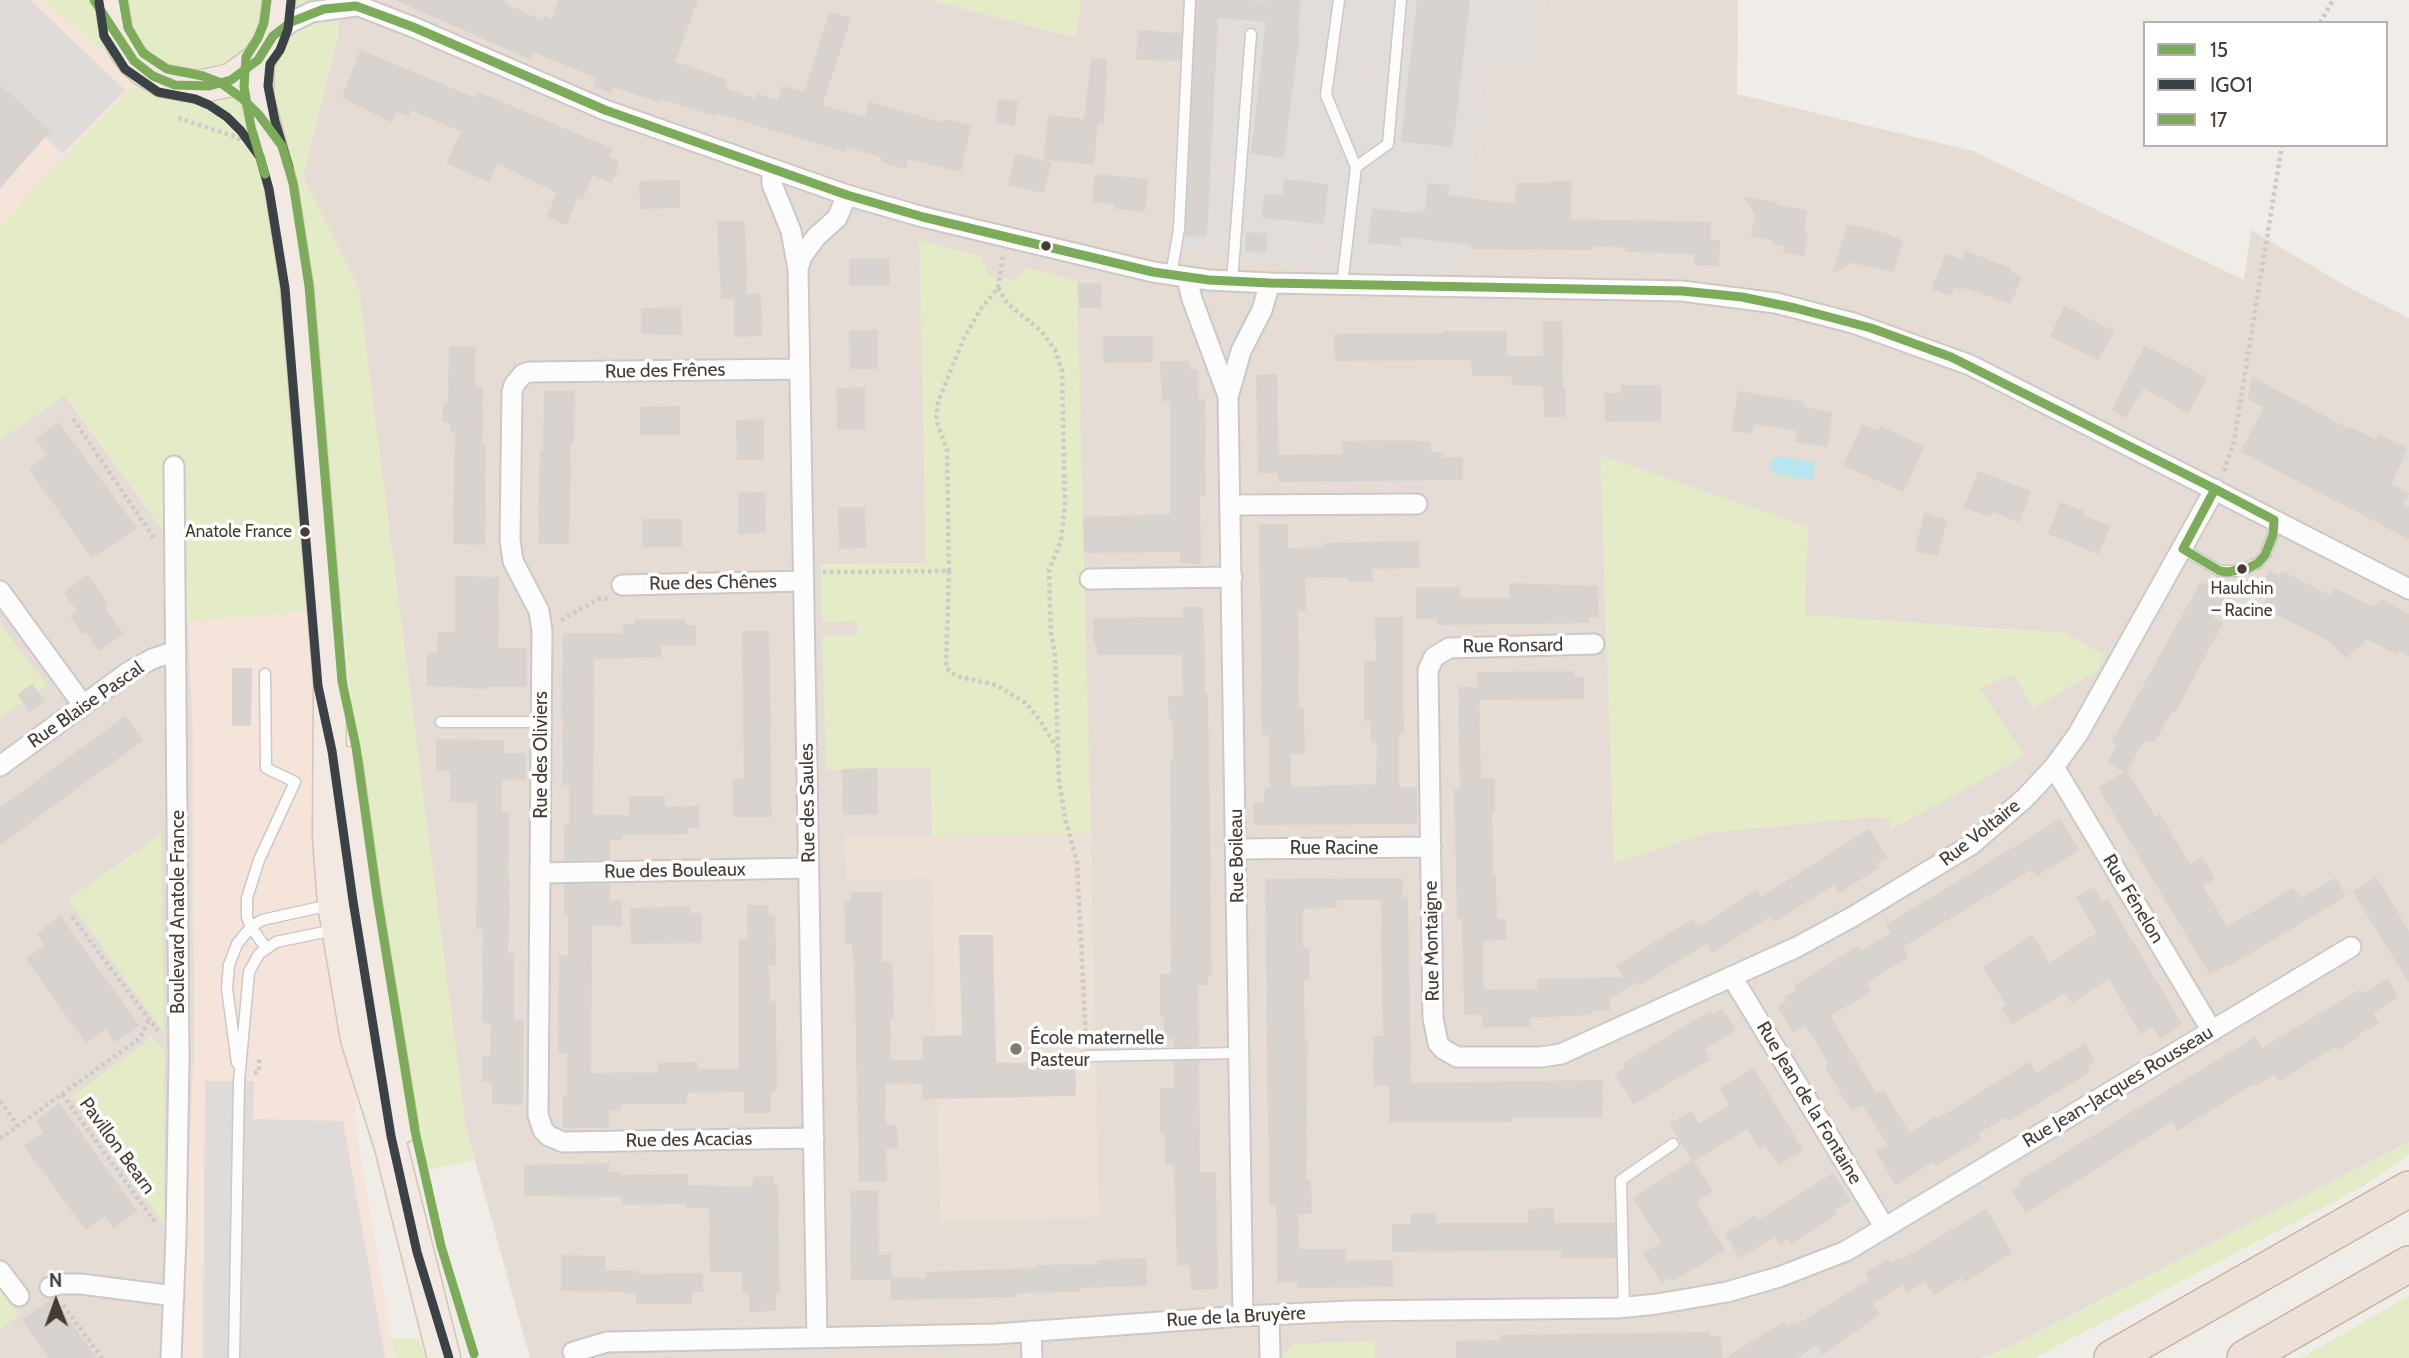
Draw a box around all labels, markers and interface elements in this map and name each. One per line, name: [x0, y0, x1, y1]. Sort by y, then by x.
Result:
legend: [2143, 21, 2388, 147]
text: 15: [2210, 37, 2228, 62]
text: IGO1: [2210, 72, 2252, 97]
text: 17: [2210, 107, 2227, 132]
unlabelled marker: [1039, 239, 1053, 253]
street label: Rue des Frênes: [605, 359, 725, 383]
place label: Anatole France: [185, 522, 292, 542]
marker: Anatole France: [298, 525, 312, 539]
marker: Haulchin – Racine: [2235, 562, 2249, 576]
street label: Rue des Chênes: [649, 570, 777, 596]
place label: Haulchin – Racine: [2211, 579, 2273, 619]
street label: Rue Ronsard: [1462, 634, 1564, 658]
street label: Rue Blaise Pascal: [24, 657, 148, 753]
street label: Rue des Oliviers: [530, 691, 552, 819]
street label: Rue des Saules: [796, 743, 820, 863]
street label: Rue Voltaire: [1935, 795, 2025, 871]
street label: Rue Boileau: [1225, 809, 1249, 903]
street label: Boulevard Anatole France: [167, 810, 189, 1014]
street label: Rue Racine: [1290, 837, 1378, 859]
street label: Rue Fénelon: [2098, 850, 2168, 948]
street label: Rue des Bouleaux: [604, 858, 746, 884]
street label: Rue Montaigne: [1420, 880, 1444, 1002]
street label: Rue Jean de la Fontaine: [1751, 1017, 1867, 1189]
street label: Rue Jean-Jacques Rousseau: [2019, 1021, 2217, 1153]
place label: École maternelle Pasteur: [1030, 1027, 1164, 1071]
marker: École maternelle Pasteur: [1008, 1041, 1024, 1057]
street label: Pavillon Bearn: [74, 1093, 160, 1199]
street label: Rue des Acacias: [626, 1127, 752, 1153]
north arrow: [21, 1267, 91, 1337]
text: N: [49, 1269, 63, 1292]
street label: Rue de la Bruyère: [1166, 1302, 1306, 1332]

